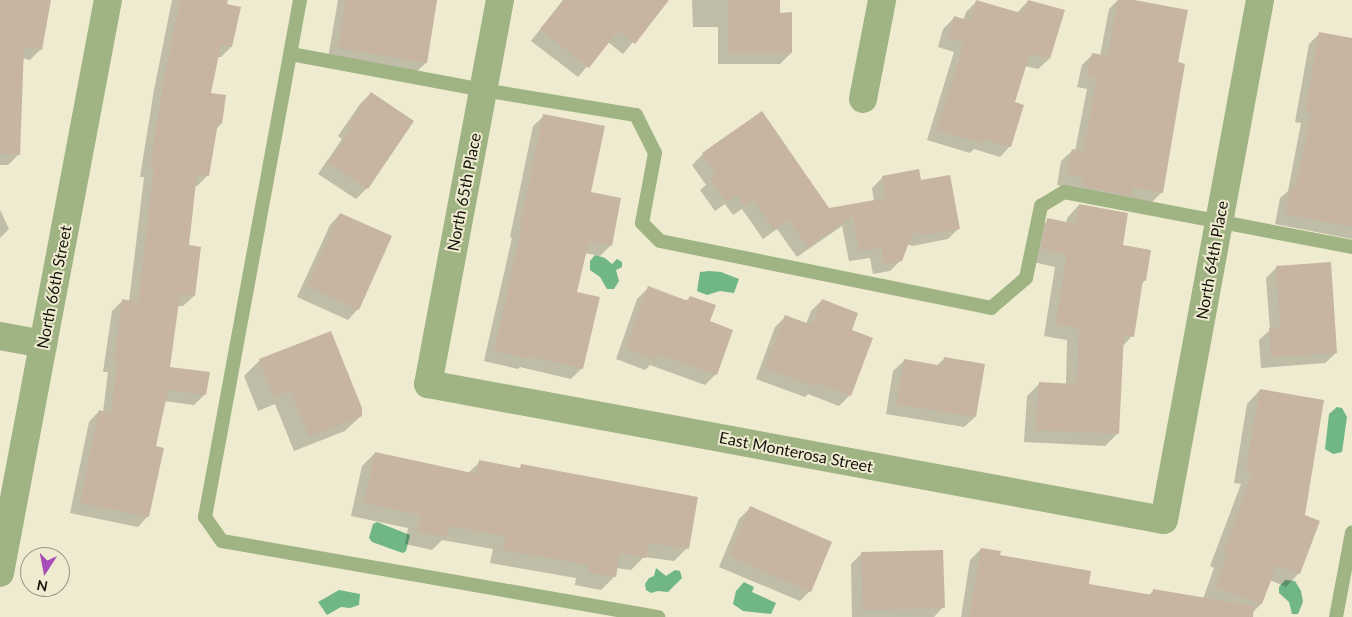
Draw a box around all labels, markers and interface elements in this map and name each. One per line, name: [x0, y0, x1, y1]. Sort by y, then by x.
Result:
street label: North 65th Place: [443, 131, 485, 253]
street label: North 64th Place: [1192, 199, 1232, 321]
street label: North 66th Street: [33, 224, 75, 350]
street label: East Monterosa Street: [718, 428, 874, 476]
north arrow: [20, 547, 70, 597]
text: N: [35, 577, 49, 596]

